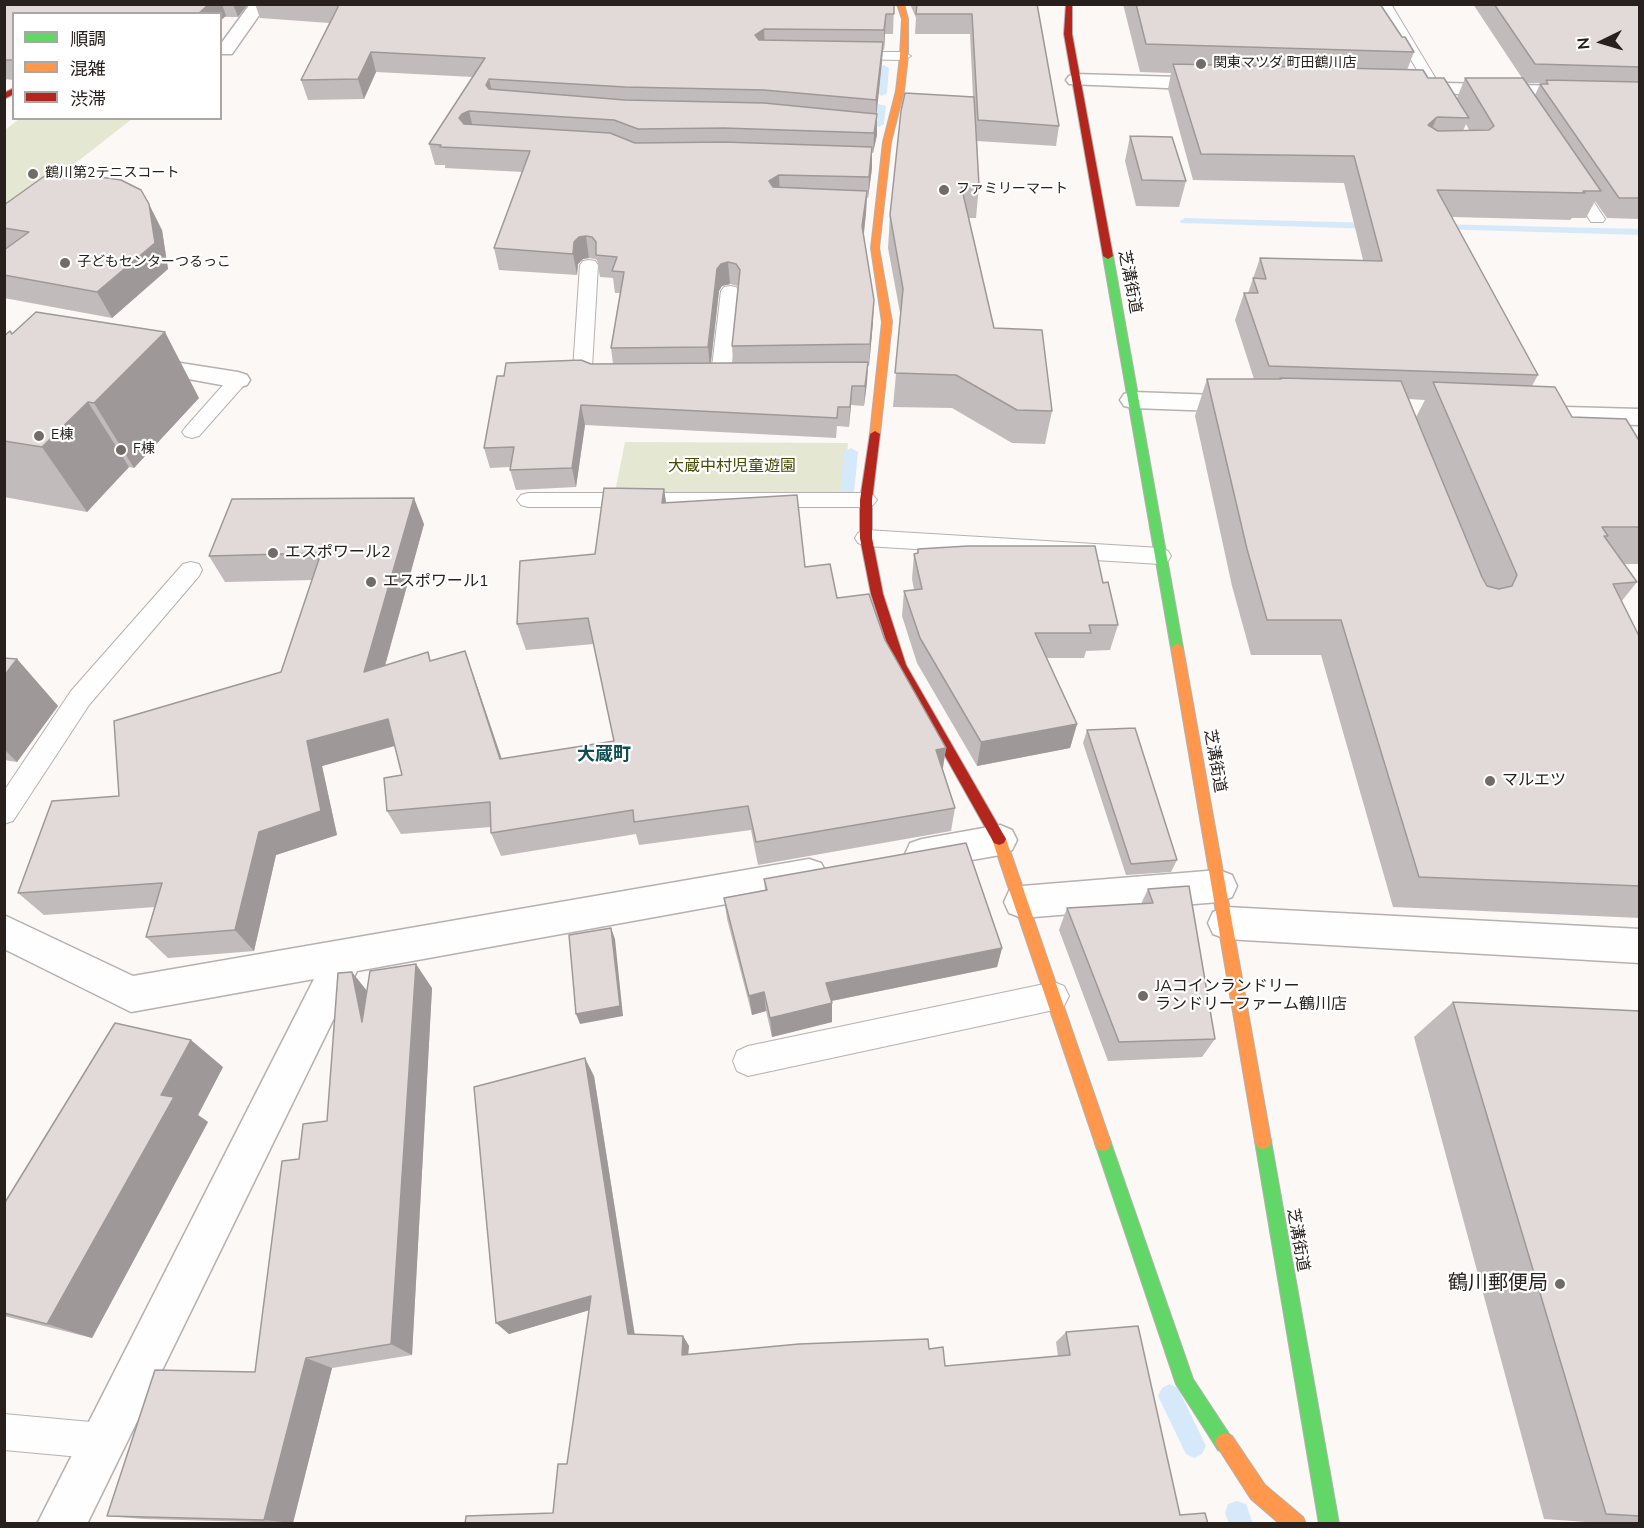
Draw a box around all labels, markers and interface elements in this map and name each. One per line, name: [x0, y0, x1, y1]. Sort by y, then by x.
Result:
legend: [12, 12, 222, 120]
north arrow: [1572, 12, 1632, 72]
text: 順調: [70, 27, 106, 51]
text: N: [1573, 37, 1596, 50]
place label: 関東マツダ 町田鶴川店: [1213, 56, 1357, 72]
text: 混雑: [70, 57, 106, 81]
marker: 関東マツダ 町田鶴川店: [1194, 57, 1208, 71]
text: 渋滞: [70, 87, 106, 111]
place label: 鶴川第2テニスコート: [45, 166, 179, 182]
marker: 鶴川第2テニスコート: [26, 167, 40, 181]
place label: ファミリーマート: [956, 182, 1068, 198]
marker: ファミリーマート: [937, 183, 951, 197]
street label: 芝溝街道: [1113, 249, 1145, 315]
place label: 子どもセンターつるっこ: [77, 255, 231, 271]
marker: 子どもセンターつるっこ: [58, 256, 72, 270]
place label: E棟: [51, 428, 73, 444]
marker: E棟: [32, 429, 46, 443]
place label: F棟: [133, 442, 155, 458]
marker: F棟: [114, 443, 128, 457]
park label: 大蔵中村児童遊園: [668, 457, 796, 477]
place label: エスポワール2: [285, 543, 391, 563]
marker: エスポワール2: [266, 546, 280, 560]
place label: エスポワール1: [383, 572, 489, 592]
marker: エスポワール1: [364, 575, 378, 589]
street label: 芝溝街道: [1199, 728, 1229, 794]
district label: 大蔵町: [577, 745, 631, 767]
place label: マルエツ: [1502, 771, 1566, 791]
marker: マルエツ: [1483, 774, 1497, 788]
place label: JAコインランドリー ランドリーファーム鶴川店: [1155, 977, 1347, 1015]
marker: JAコインランドリー ランドリーファーム鶴川店: [1136, 989, 1150, 1003]
street label: 芝溝街道: [1282, 1207, 1312, 1273]
place label: 鶴川郵便局: [1448, 1272, 1548, 1296]
marker: 鶴川郵便局: [1553, 1277, 1567, 1291]

